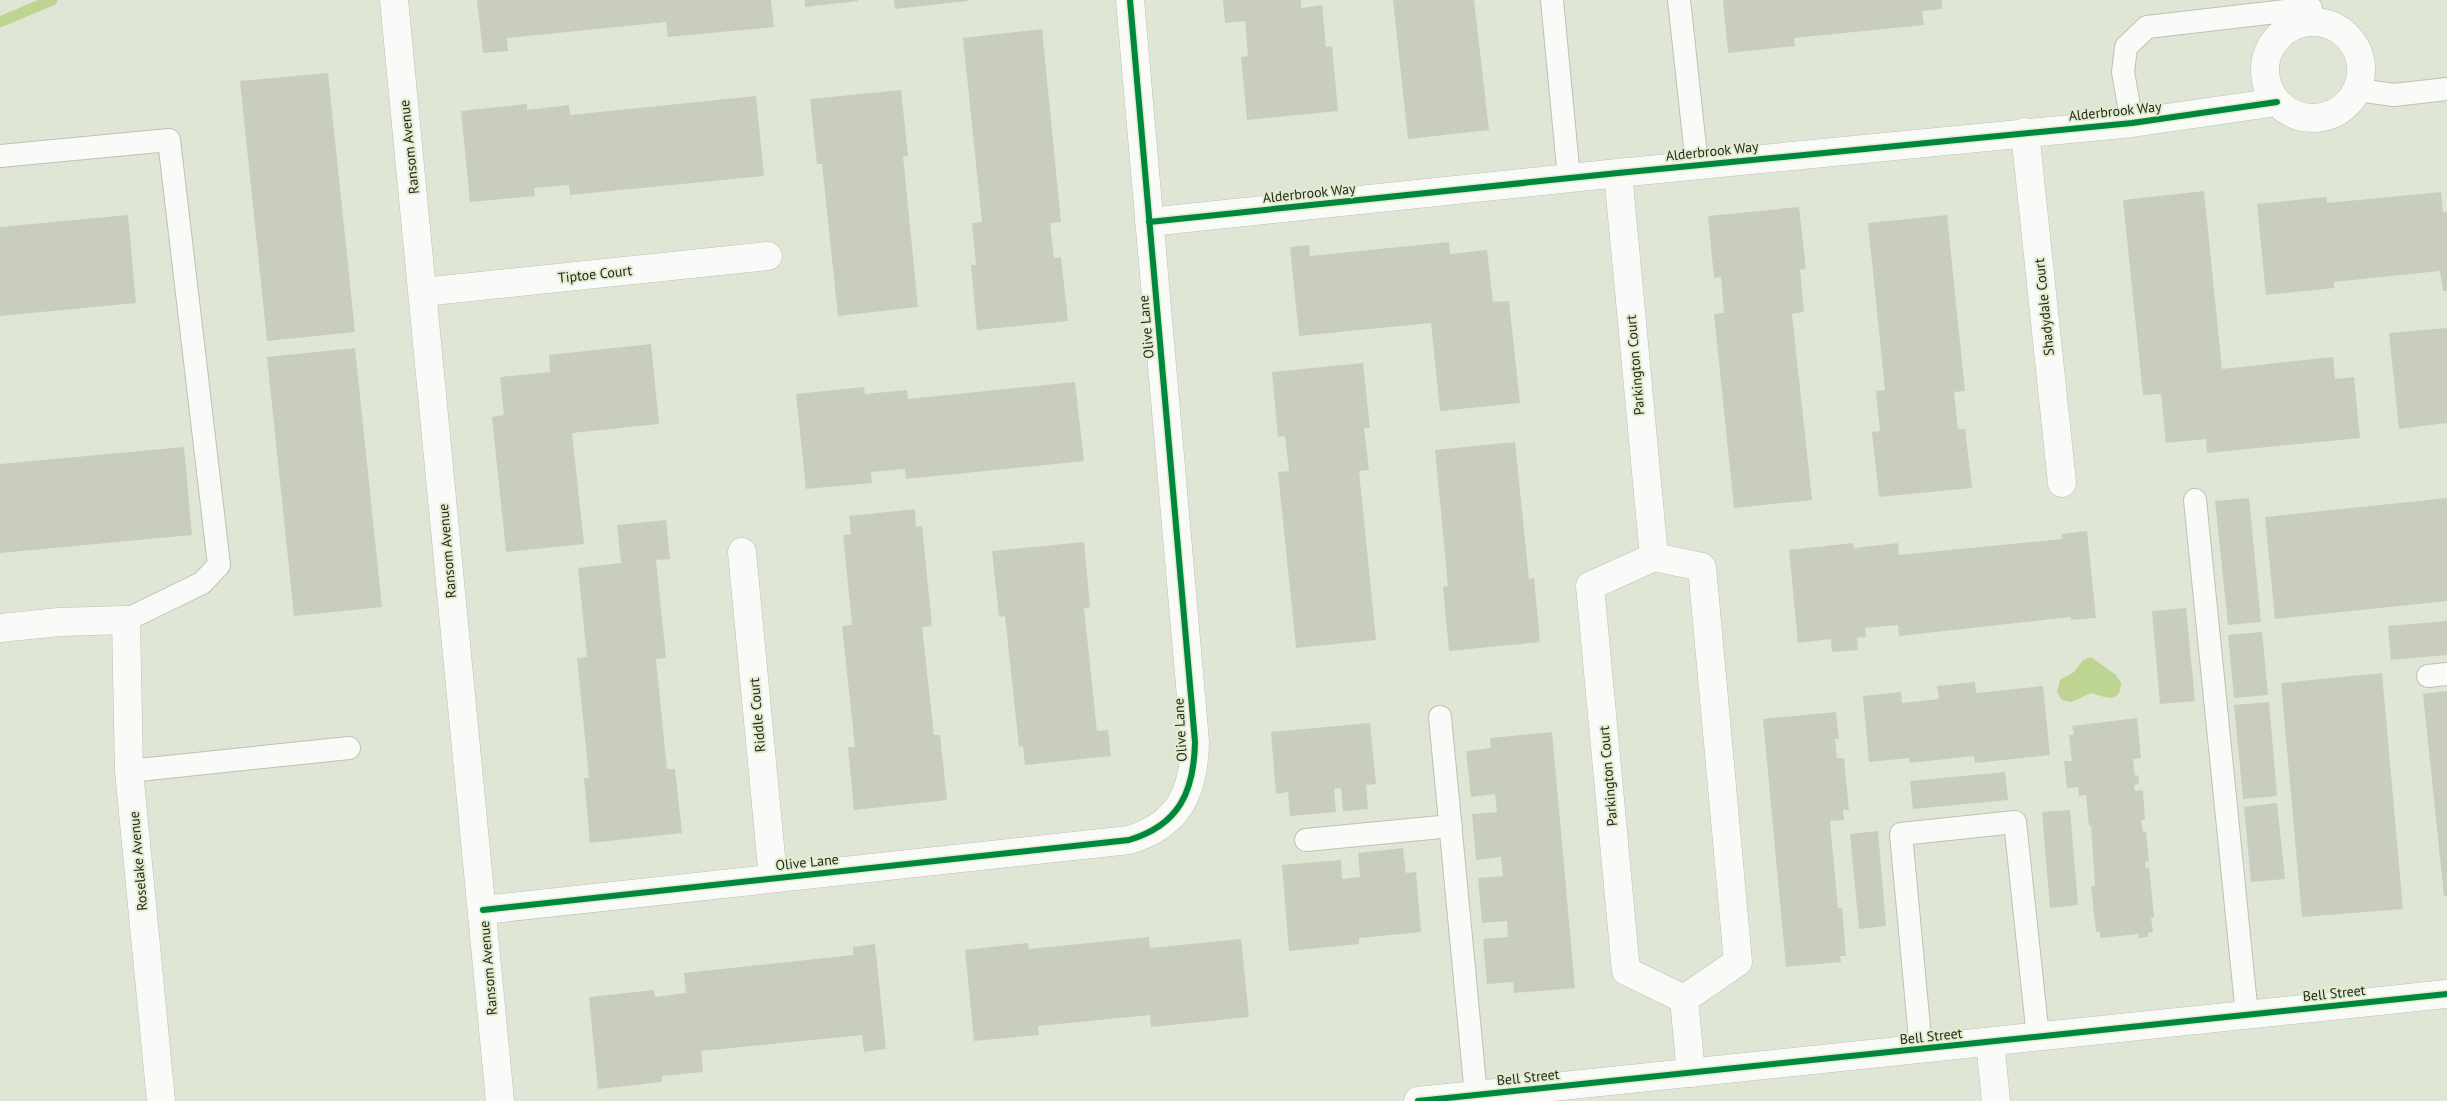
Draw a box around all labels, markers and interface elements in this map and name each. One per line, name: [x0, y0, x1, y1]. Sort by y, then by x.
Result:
street label: Alderbrook Way: [2068, 97, 2163, 125]
street label: Ransom Avenue: [395, 99, 423, 195]
street label: Alderbrook Way: [1665, 137, 1760, 165]
street label: Alderbrook Way: [1262, 179, 1357, 207]
street label: Shadydale Court: [2030, 257, 2058, 357]
street label: Tiptoe Court: [557, 261, 633, 287]
street label: Olive Lane: [1134, 295, 1158, 359]
street label: Parkington Court: [1622, 314, 1648, 416]
street label: Ransom Avenue: [434, 503, 460, 599]
street label: Riddle Court: [745, 677, 769, 753]
street label: Olive Lane: [1169, 698, 1191, 762]
street label: Parkington Court: [1595, 725, 1621, 827]
street label: Roselake Avenue: [125, 810, 151, 912]
street label: Olive Lane: [774, 850, 840, 874]
street label: Ransom Avenue: [475, 920, 501, 1016]
street label: Bell Street: [2302, 981, 2366, 1005]
street label: Bell Street: [1899, 1024, 1963, 1048]
street label: Bell Street: [1496, 1065, 1560, 1089]

